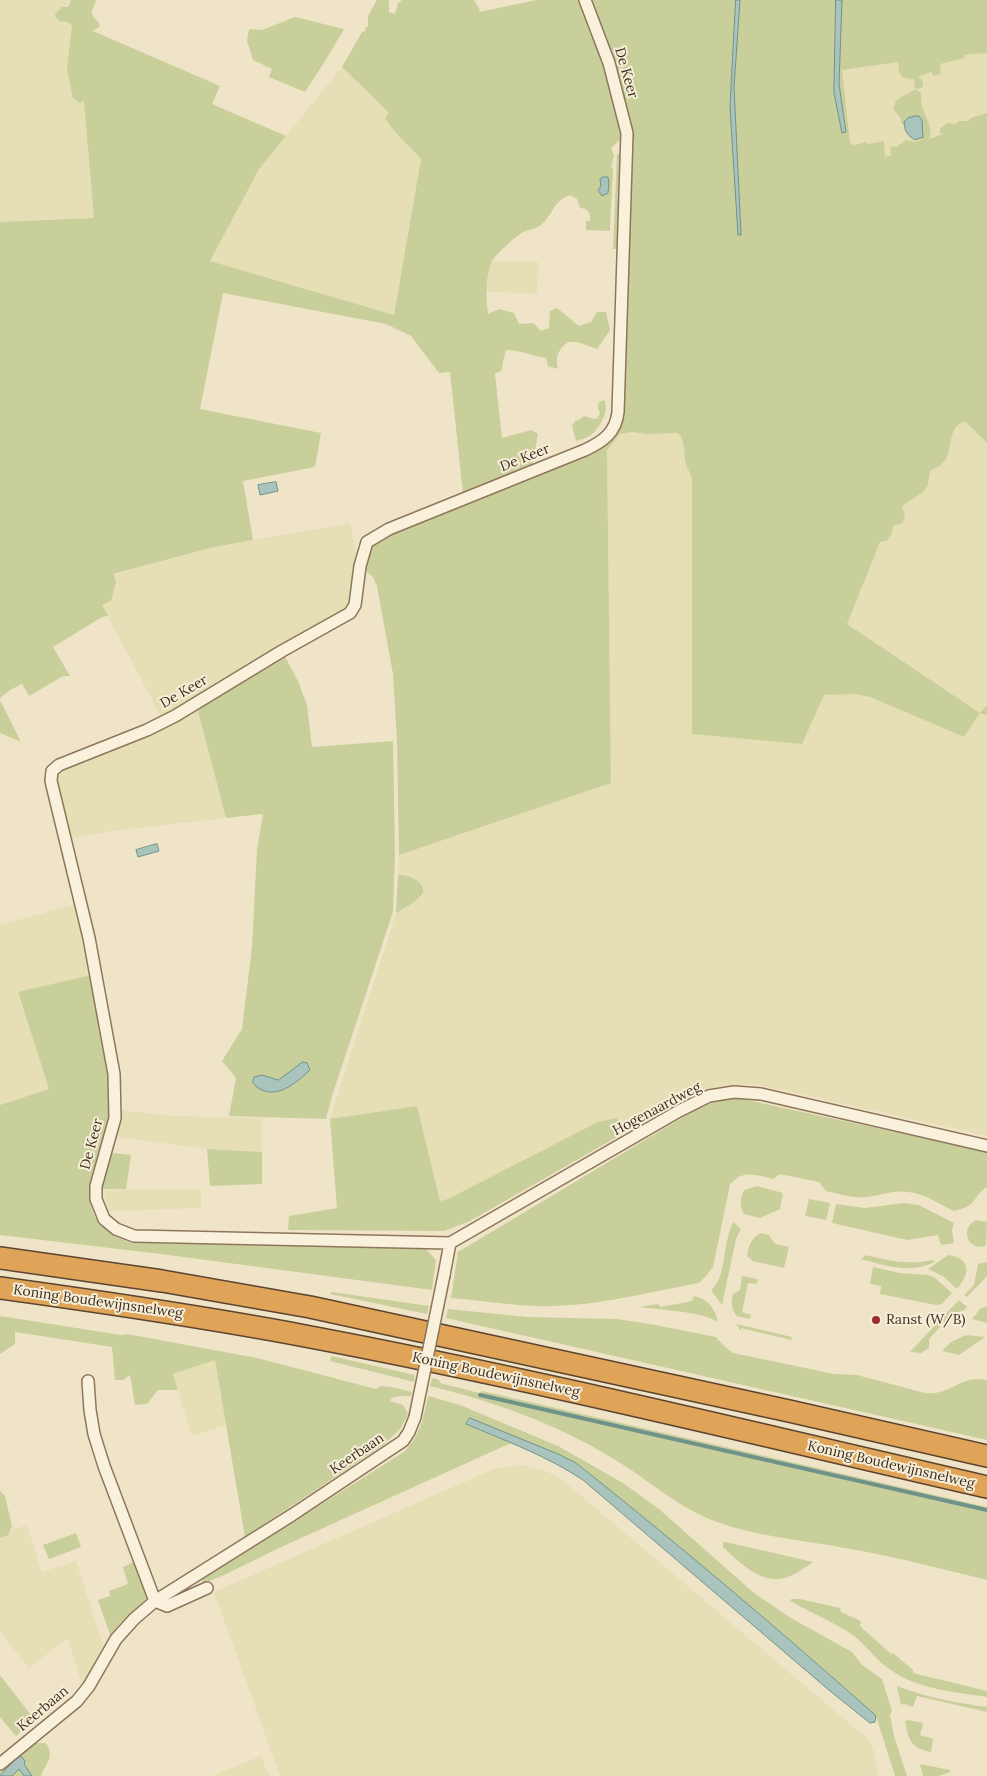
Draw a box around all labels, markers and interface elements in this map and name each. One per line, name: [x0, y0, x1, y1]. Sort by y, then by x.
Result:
street label: De Keer: [611, 46, 641, 100]
street label: De Keer: [498, 440, 552, 476]
street label: De Keer: [157, 672, 211, 712]
street label: Hogenaardweg: [610, 1079, 704, 1139]
street label: De Keer: [77, 1117, 107, 1171]
street label: Koning Boudewijnsnelweg: [12, 1282, 184, 1322]
place label: Ranst (W/B): [886, 1312, 965, 1328]
marker: Ranst (W/B): [870, 1314, 882, 1326]
street label: Koning Boudewijnsnelweg: [411, 1349, 581, 1401]
street label: Keerbaan: [327, 1430, 387, 1478]
street label: Koning Boudewijnsnelweg: [806, 1438, 976, 1492]
street label: Keerbaan: [14, 1683, 72, 1735]

